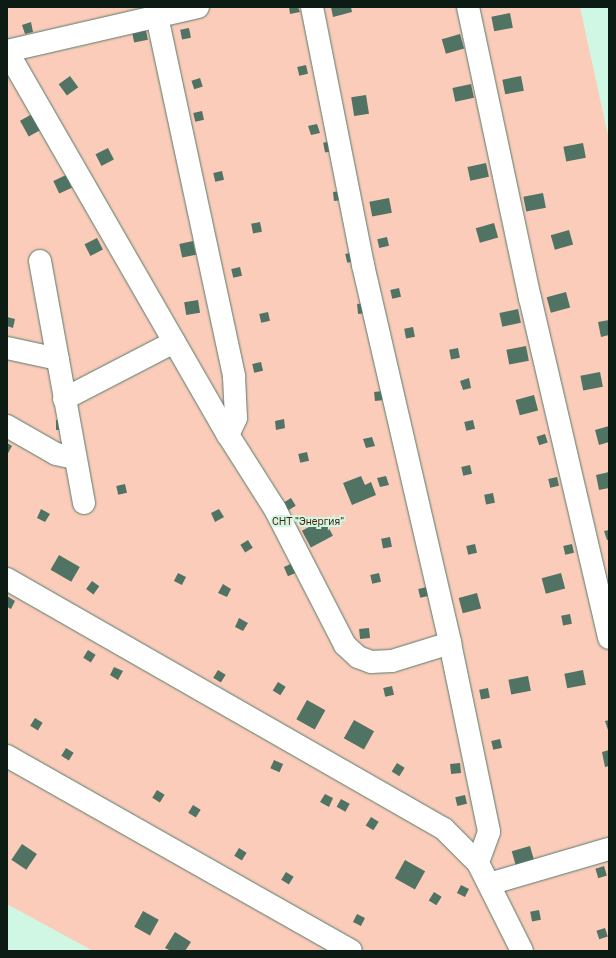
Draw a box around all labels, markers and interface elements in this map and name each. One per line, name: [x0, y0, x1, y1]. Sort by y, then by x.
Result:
park label: СНТ "Энергия": [272, 516, 344, 528]

